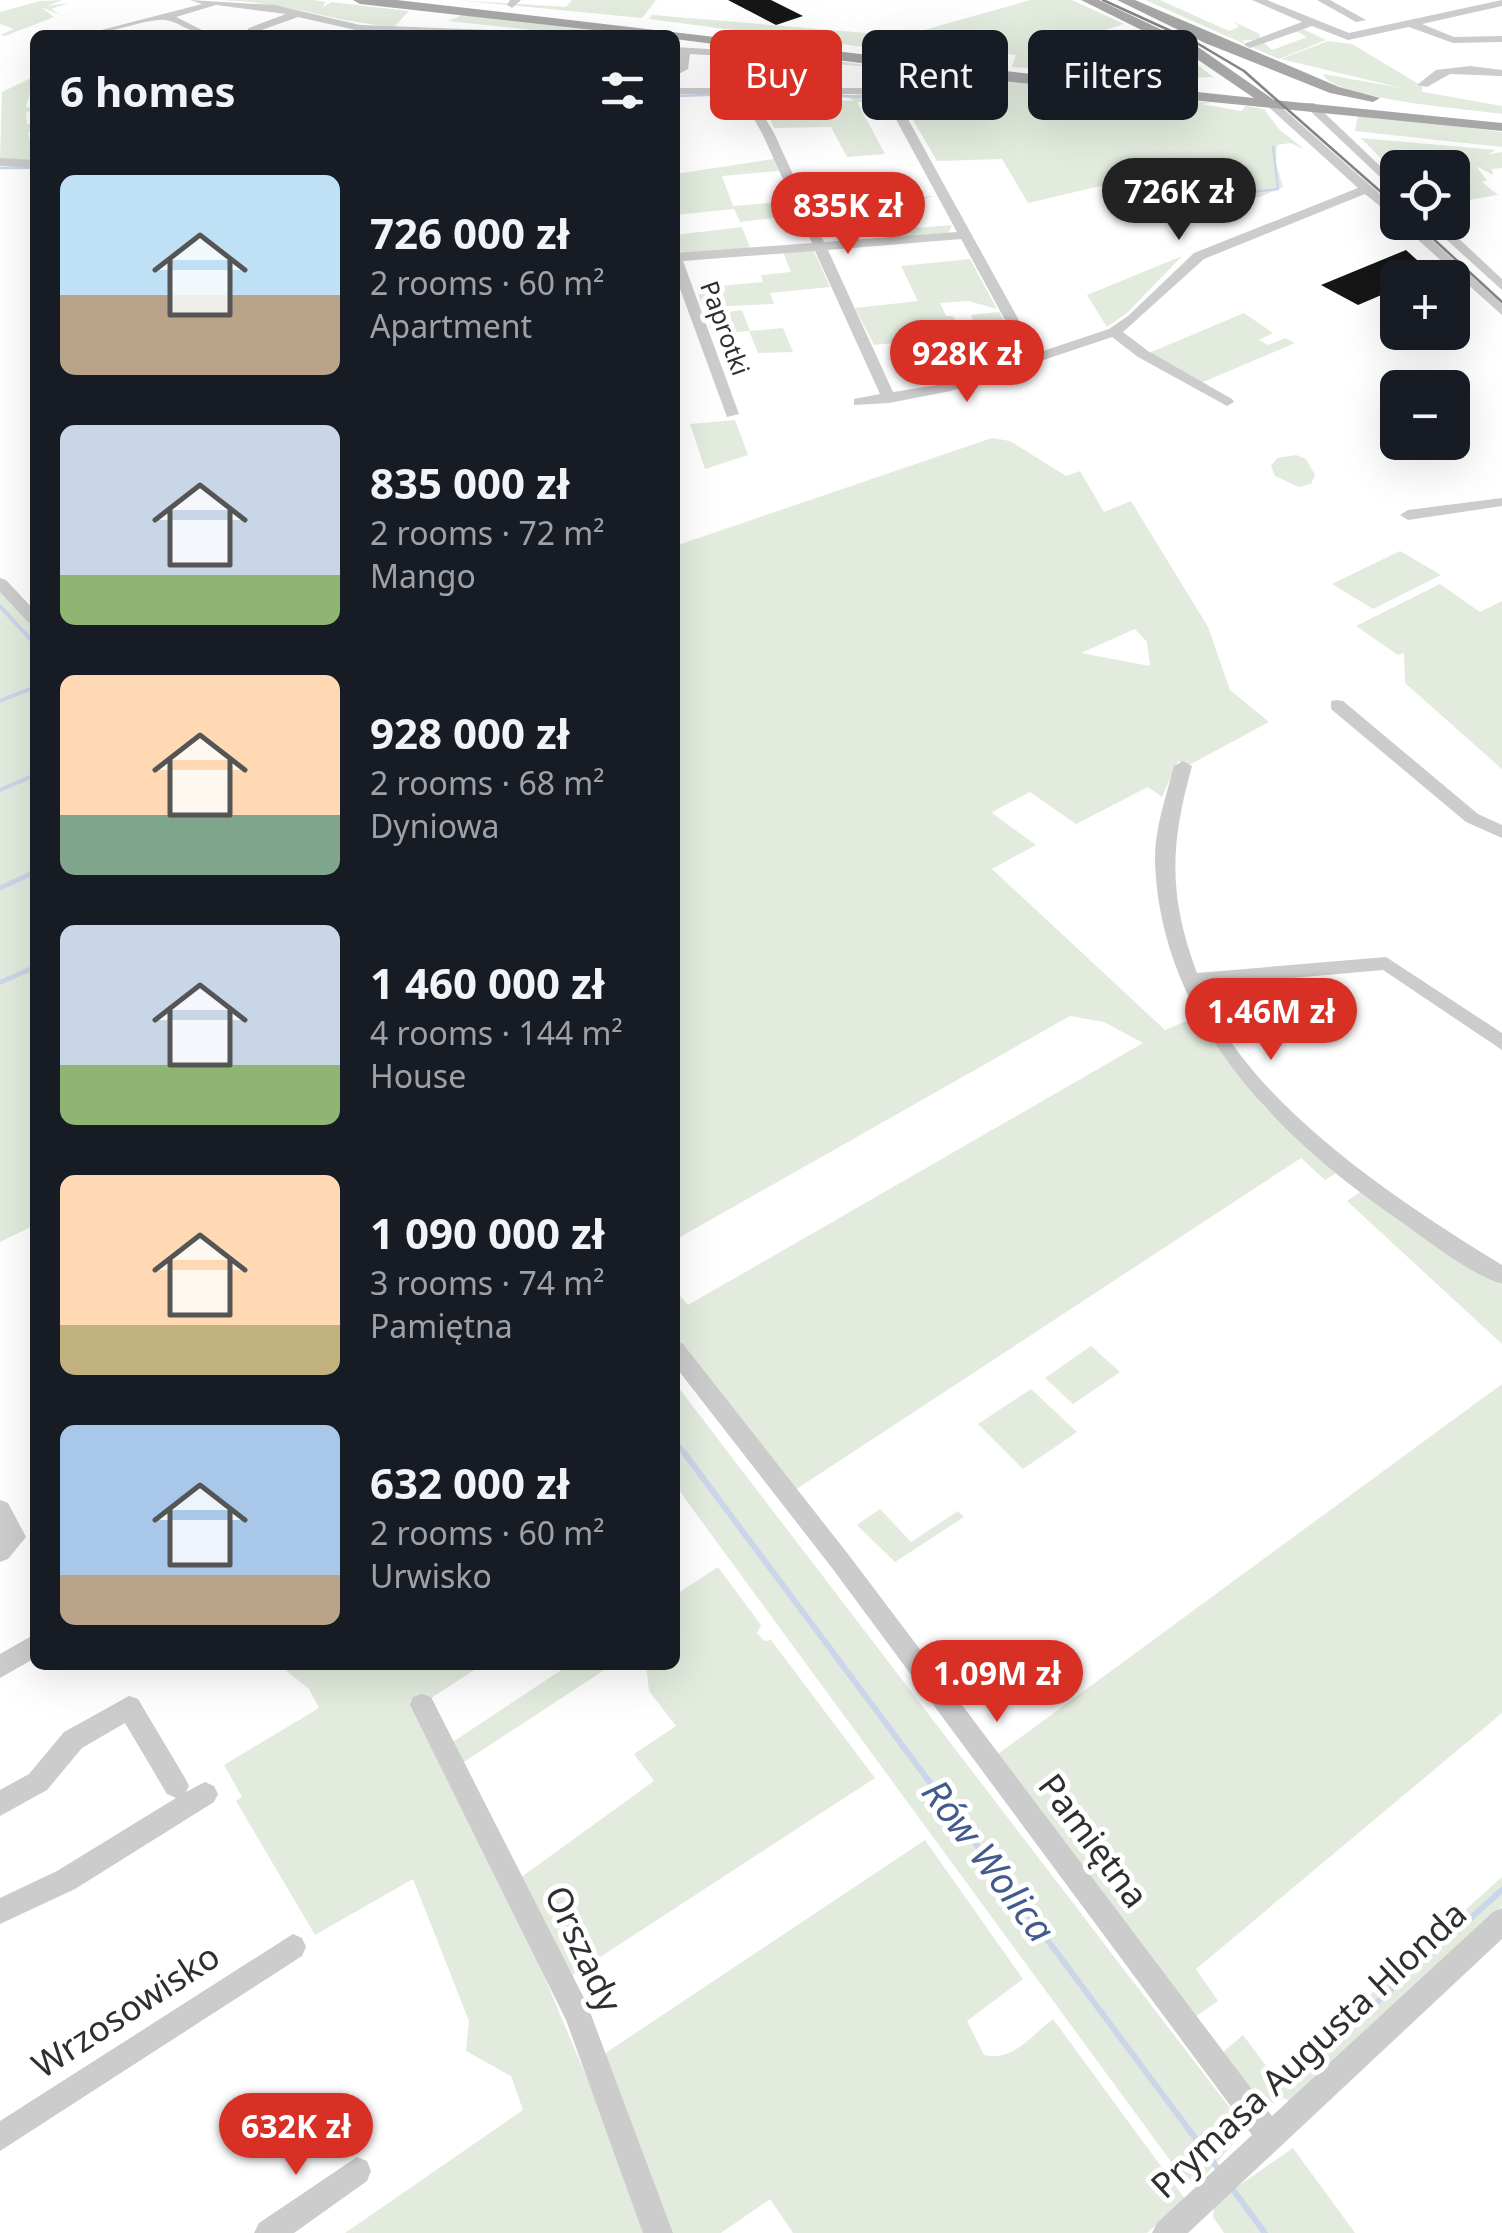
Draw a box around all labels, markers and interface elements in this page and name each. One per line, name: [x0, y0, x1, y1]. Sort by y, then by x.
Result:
chip: Buy: [710, 30, 842, 120]
chip: Rent: [862, 30, 1008, 120]
chip: Filters: [1028, 30, 1198, 120]
text: 6 homes: [60, 62, 236, 119]
icon: filters: [595, 63, 650, 118]
map controls: [1380, 150, 1470, 460]
button: locate: [1380, 150, 1470, 240]
pin: 726K zł: [1087, 158, 1271, 243]
text: 726K zł: [1124, 169, 1234, 212]
pin: 835K zł: [756, 172, 940, 257]
text: 835K zł: [793, 183, 903, 226]
text: 726 000 zł: [370, 204, 570, 261]
icon: home: [140, 215, 260, 335]
button: +: [1380, 260, 1470, 350]
text: 2 rooms · 60 m²: [370, 261, 604, 304]
street label: Paprotki: [693, 276, 759, 380]
text: Apartment: [370, 304, 532, 347]
pin: 928K zł: [875, 320, 1059, 405]
text: 928K zł: [912, 331, 1022, 374]
button: −: [1380, 370, 1470, 460]
text: 835 000 zł: [370, 454, 570, 511]
icon: home: [140, 465, 260, 585]
text: 2 rooms · 72 m²: [370, 511, 604, 554]
text: Mango: [370, 554, 476, 597]
text: 928 000 zł: [370, 704, 570, 761]
icon: home: [140, 715, 260, 835]
text: 2 rooms · 68 m²: [370, 761, 604, 804]
text: Dyniowa: [370, 804, 500, 847]
text: 1 460 000 zł: [370, 954, 604, 1011]
icon: home: [140, 965, 260, 1085]
pin: 1.46M zł: [1168, 978, 1374, 1063]
text: 1.46M zł: [1207, 989, 1335, 1032]
text: 4 rooms · 144 m²: [370, 1011, 623, 1054]
text: House: [370, 1054, 466, 1097]
text: 1 090 000 zł: [370, 1204, 604, 1261]
icon: home: [140, 1215, 260, 1335]
text: 3 rooms · 74 m²: [370, 1261, 604, 1304]
text: Pamiętna: [370, 1304, 513, 1347]
text: 632 000 zł: [370, 1454, 570, 1511]
icon: home: [140, 1465, 260, 1585]
text: 2 rooms · 60 m²: [370, 1511, 604, 1554]
text: Urwisko: [370, 1554, 492, 1597]
pin: 1.09M zł: [894, 1640, 1100, 1725]
text: 1.09M zł: [933, 1651, 1061, 1694]
street label: Pamiętna: [1028, 1764, 1160, 1917]
water label: Rów Wolica: [911, 1768, 1068, 1952]
street label: Orszady: [535, 1878, 634, 2019]
street label: Prymasa Augusta Hlonda: [1140, 1890, 1476, 2208]
street label: Wrzosowisko: [22, 1932, 228, 2088]
pin: 632K zł: [204, 2093, 388, 2178]
text: 632K zł: [241, 2104, 351, 2147]

